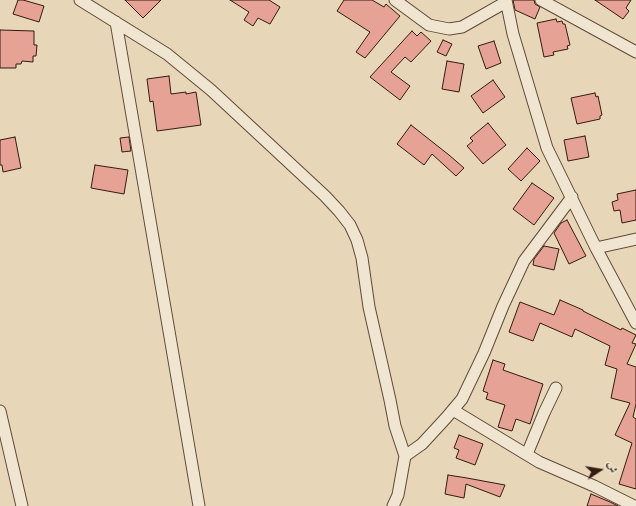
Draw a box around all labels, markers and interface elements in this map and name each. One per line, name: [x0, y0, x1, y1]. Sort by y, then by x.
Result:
north arrow: [580, 450, 620, 490]
text: ش: [604, 460, 621, 474]

